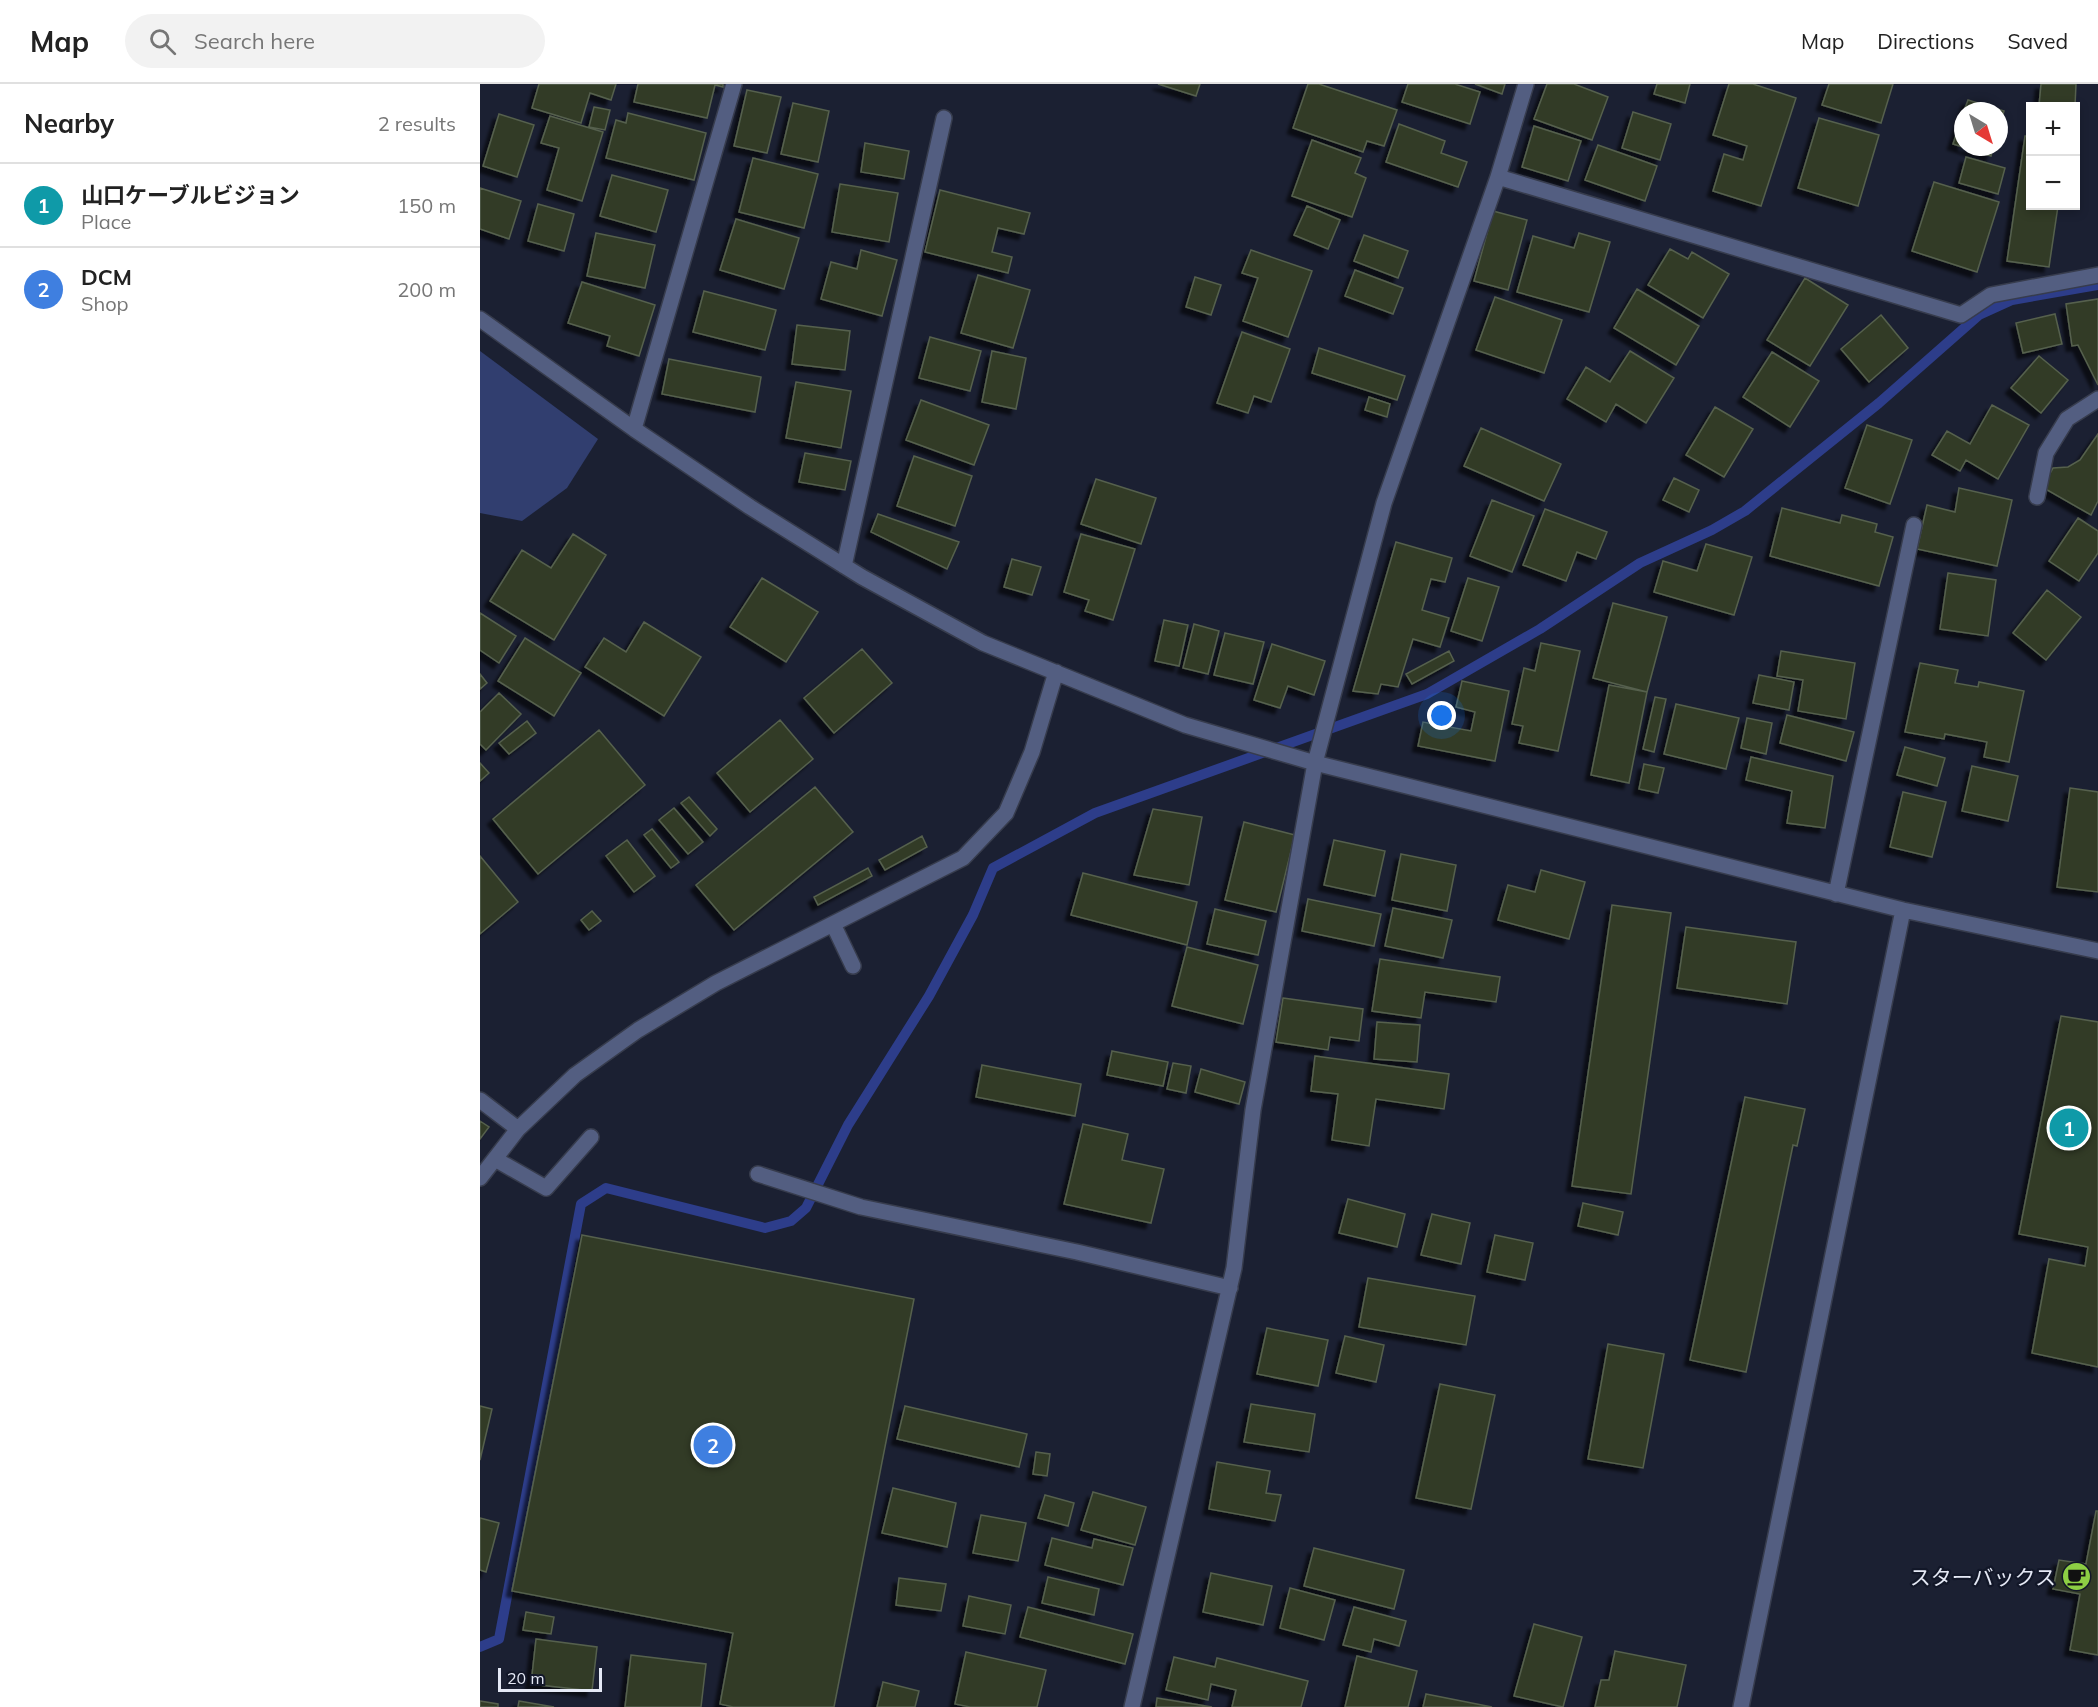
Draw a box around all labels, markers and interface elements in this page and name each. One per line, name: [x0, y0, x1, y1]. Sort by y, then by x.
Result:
search box: [125, 14, 545, 68]
text: Map: [30, 24, 89, 59]
icon: search: [146, 25, 179, 58]
text: Search here: [194, 27, 315, 55]
text: Map: [1801, 28, 1844, 54]
text: Directions: [1877, 28, 1974, 54]
text: Saved: [2007, 28, 2068, 54]
north arrow: [1954, 102, 2008, 156]
map controls: [2026, 102, 2080, 210]
button: +: [2026, 102, 2080, 156]
text: Nearby: [24, 107, 114, 140]
text: 2 results: [378, 111, 456, 136]
button: −: [2026, 156, 2080, 210]
text: 山口ケーブルビジョン: [81, 181, 300, 209]
text: 1: [38, 193, 50, 218]
text: 150 m: [397, 193, 456, 218]
text: Place: [81, 209, 131, 234]
text: DCM: [81, 263, 132, 291]
text: 2: [38, 277, 50, 302]
text: 200 m: [397, 277, 456, 302]
text: Shop: [81, 291, 129, 316]
your location: [1427, 701, 1456, 730]
pin: 1: [2050, 1106, 2088, 1150]
pin: 2: [694, 1422, 732, 1468]
cafe icon: スターバックス: [2061, 1561, 2093, 1593]
place label: スターバックス: [1910, 1564, 2056, 1590]
scale bar: [498, 1665, 602, 1692]
text: 20 m: [507, 1668, 544, 1688]

